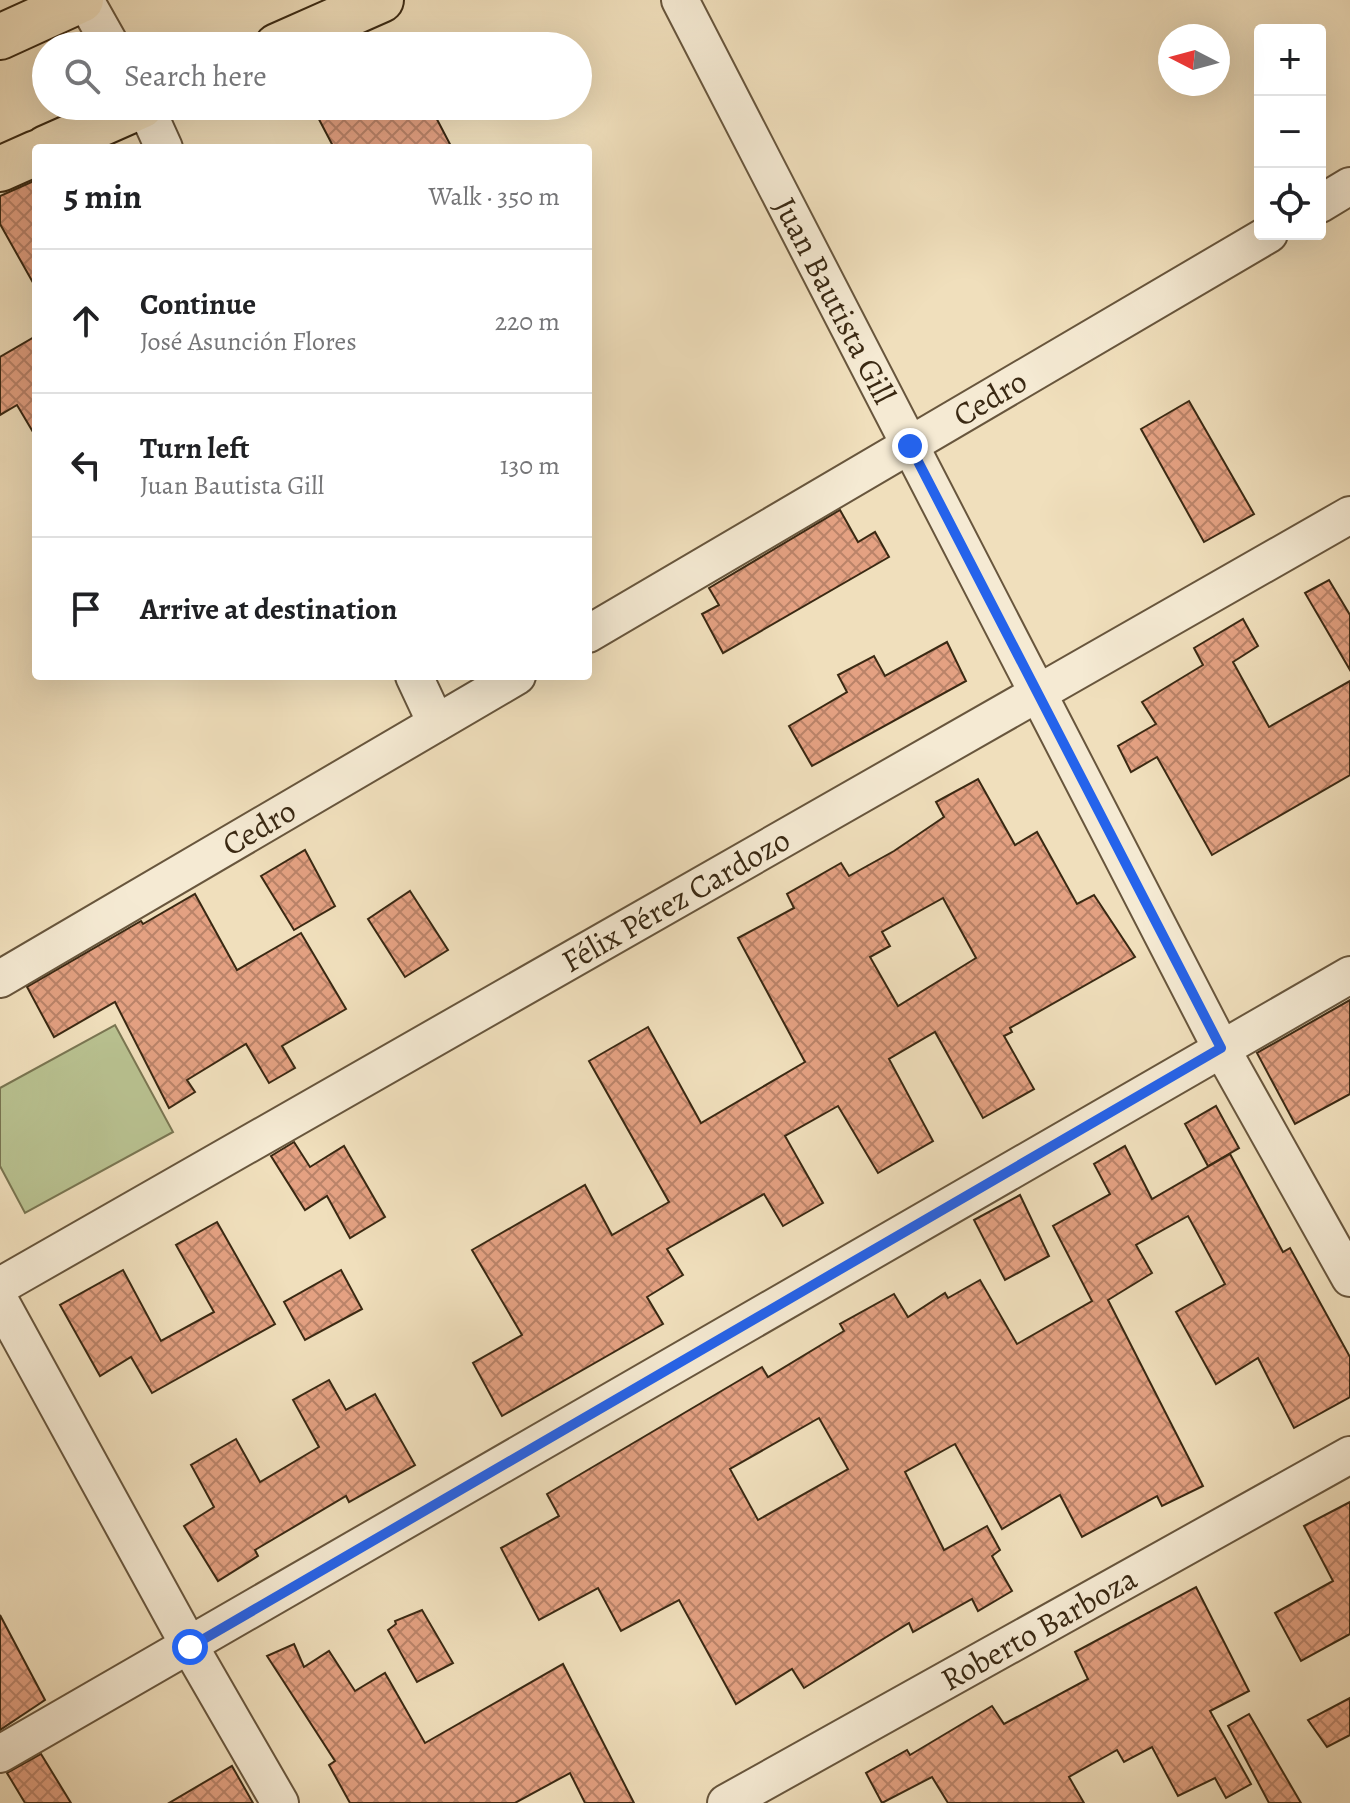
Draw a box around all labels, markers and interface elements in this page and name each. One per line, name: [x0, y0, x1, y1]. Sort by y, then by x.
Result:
north arrow: [1158, 24, 1230, 96]
map controls: [1254, 24, 1326, 240]
button: +: [1254, 24, 1326, 96]
search box: [32, 32, 592, 120]
icon: search: [60, 54, 104, 98]
text: Search here: [124, 56, 267, 96]
button: −: [1254, 96, 1326, 168]
button: locate: [1254, 168, 1326, 240]
text: 5 min: [64, 173, 142, 220]
text: Walk · 350 m: [428, 179, 560, 214]
street label: Juan Bautista Gill: [764, 190, 907, 411]
text: Continue: [140, 284, 256, 324]
icon: ahead: [64, 299, 108, 343]
text: 220 m: [495, 304, 560, 339]
text: José Asunción Flores: [140, 324, 357, 359]
street label: Cedro: [945, 359, 1035, 437]
text: Turn left: [140, 428, 249, 468]
route end: [892, 428, 928, 464]
icon: left: [64, 443, 108, 487]
text: 130 m: [500, 448, 560, 483]
text: Juan Bautista Gill: [140, 468, 324, 503]
icon: arrive: [64, 587, 108, 631]
text: Arrive at destination: [140, 589, 397, 629]
street label: Cedro: [214, 788, 304, 866]
street label: Félix Pérez Cardozo: [553, 818, 798, 983]
street label: Roberto Barboza: [933, 1556, 1145, 1701]
route start: [172, 1629, 208, 1665]

